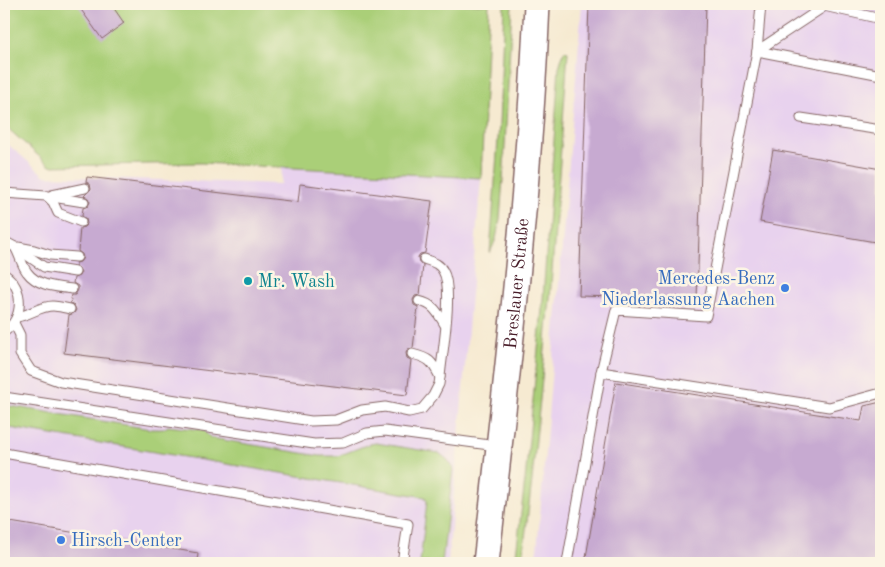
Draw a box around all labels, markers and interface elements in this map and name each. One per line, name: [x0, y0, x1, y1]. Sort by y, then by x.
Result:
street label: Breslauer Straße: [502, 217, 532, 350]
place label: Mercedes-Benz Niederlassung Aachen: [601, 270, 775, 309]
place label: Mr. Wash: [258, 273, 335, 291]
marker: Mr. Wash: [242, 275, 254, 287]
marker: Mercedes-Benz Niederlassung Aachen: [779, 282, 791, 294]
place label: Hirsch-Center: [71, 532, 182, 550]
marker: Hirsch-Center: [55, 534, 67, 546]

